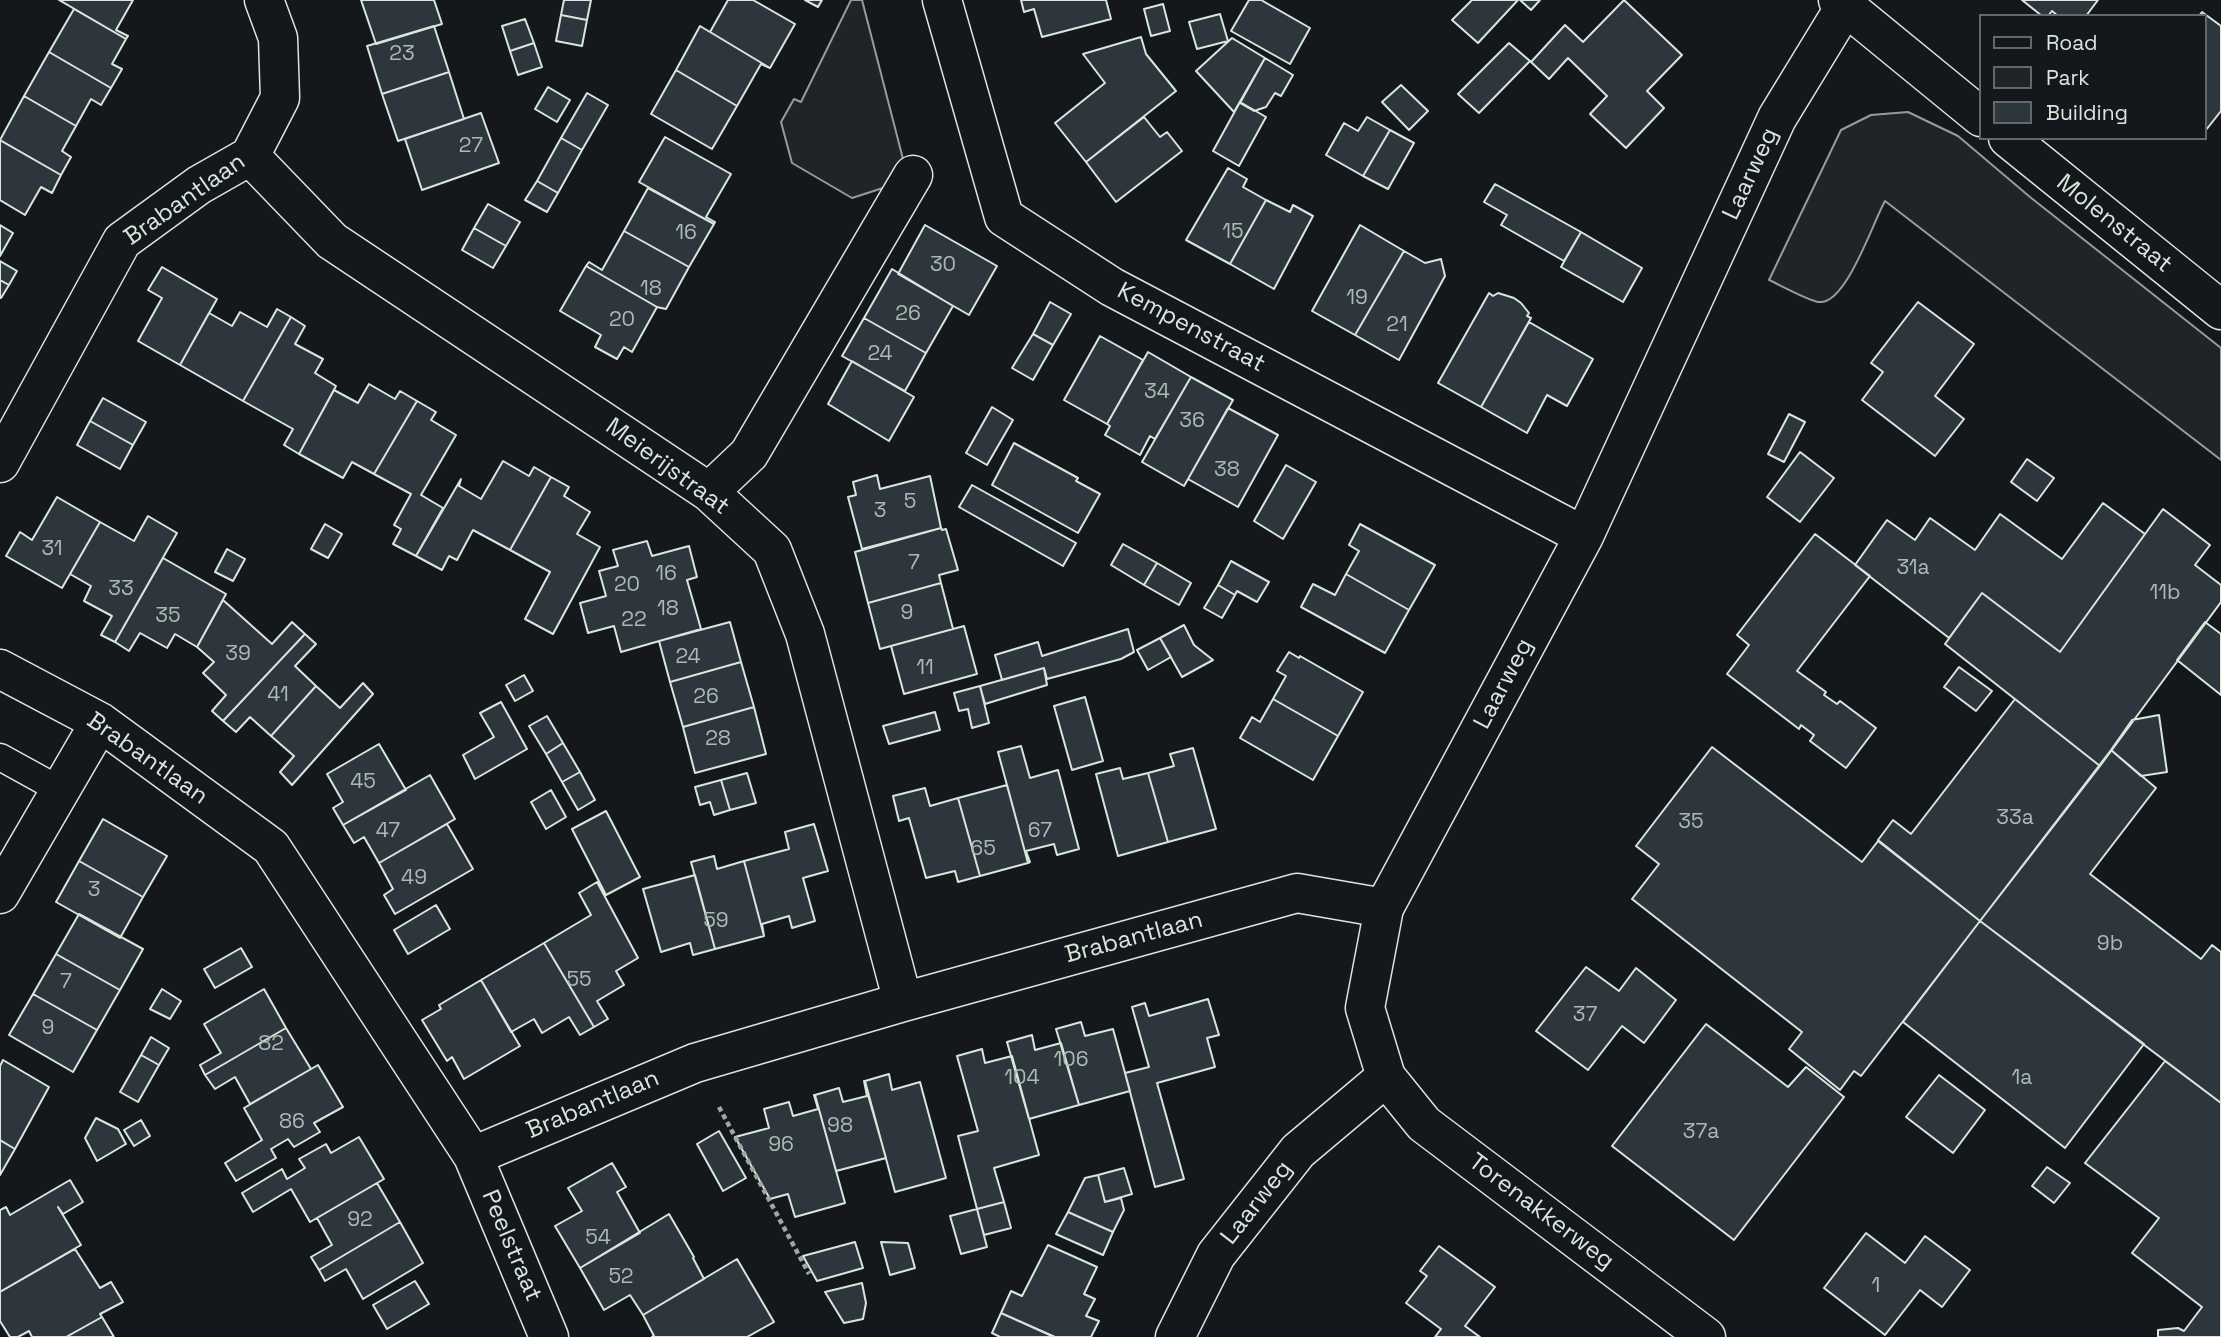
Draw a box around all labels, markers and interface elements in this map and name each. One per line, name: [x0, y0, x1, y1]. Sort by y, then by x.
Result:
legend: [1980, 14, 2207, 140]
text: Road: [2046, 29, 2098, 56]
house number: 23: [389, 41, 415, 67]
text: Park: [2046, 64, 2090, 91]
text: Building: [2046, 99, 2128, 126]
street label: Laarweg: [1717, 123, 1785, 225]
house number: 27: [459, 133, 483, 159]
street label: Brabantlaan: [119, 148, 251, 252]
street label: Molenstraat: [2050, 169, 2178, 279]
house number: 15: [1222, 219, 1244, 245]
house number: 16: [675, 220, 697, 246]
house number: 30: [930, 252, 956, 278]
house number: 18: [640, 276, 662, 302]
street label: Kempenstraat: [1112, 277, 1270, 379]
house number: 19: [1346, 285, 1368, 311]
house number: 26: [895, 301, 921, 327]
house number: 20: [609, 307, 635, 333]
house number: 21: [1386, 312, 1408, 338]
house number: 24: [867, 341, 893, 367]
house number: 34: [1144, 379, 1170, 405]
house number: 36: [1179, 408, 1205, 434]
street label: Meierijstraat: [600, 412, 734, 522]
house number: 38: [1214, 457, 1240, 483]
house number: 5: [904, 489, 916, 515]
house number: 3: [874, 498, 886, 524]
house number: 31: [41, 536, 63, 562]
house number: 7: [908, 550, 920, 576]
house number: 31a: [1896, 555, 1930, 581]
house number: 16: [655, 561, 677, 587]
house number: 20: [614, 572, 640, 598]
house number: 33: [108, 576, 134, 602]
house number: 11b: [2149, 580, 2181, 606]
house number: 18: [657, 596, 679, 622]
house number: 9: [901, 600, 913, 626]
house number: 35: [155, 603, 181, 629]
house number: 22: [621, 607, 647, 633]
street label: Laarweg: [1468, 634, 1540, 734]
house number: 39: [225, 641, 251, 667]
house number: 24: [675, 644, 701, 670]
house number: 11: [916, 655, 934, 681]
house number: 41: [267, 682, 289, 708]
house number: 26: [693, 684, 719, 710]
street label: Brabantlaan: [81, 707, 213, 811]
house number: 28: [705, 726, 731, 752]
house number: 45: [350, 769, 376, 795]
house number: 33a: [1996, 805, 2034, 831]
house number: 35: [1678, 809, 1704, 835]
house number: 47: [376, 818, 400, 844]
house number: 67: [1028, 818, 1052, 844]
house number: 65: [970, 836, 996, 862]
house number: 49: [401, 865, 427, 891]
house number: 3: [88, 877, 100, 903]
street label: Brabantlaan: [1062, 906, 1206, 970]
house number: 59: [703, 908, 729, 934]
house number: 9b: [2097, 931, 2123, 957]
house number: 55: [566, 967, 592, 993]
house number: 7: [60, 969, 72, 995]
house number: 37: [1573, 1002, 1597, 1028]
house number: 9: [42, 1015, 54, 1041]
house number: 82: [258, 1031, 284, 1057]
house number: 106: [1053, 1047, 1089, 1073]
street label: Brabantlaan: [522, 1064, 664, 1146]
house number: 104: [1004, 1065, 1040, 1091]
house number: 1a: [2012, 1065, 2032, 1091]
house number: 86: [279, 1109, 305, 1135]
house number: 98: [827, 1113, 853, 1139]
house number: 37a: [1683, 1119, 1719, 1145]
house number: 96: [768, 1132, 794, 1158]
street label: Torenakkerweg: [1462, 1148, 1620, 1276]
street label: Laarweg: [1215, 1155, 1299, 1251]
street label: Peelstraat: [475, 1186, 547, 1306]
house number: 92: [347, 1207, 373, 1233]
house number: 54: [585, 1225, 611, 1251]
house number: 52: [608, 1264, 634, 1290]
house number: 1: [1872, 1273, 1880, 1299]

